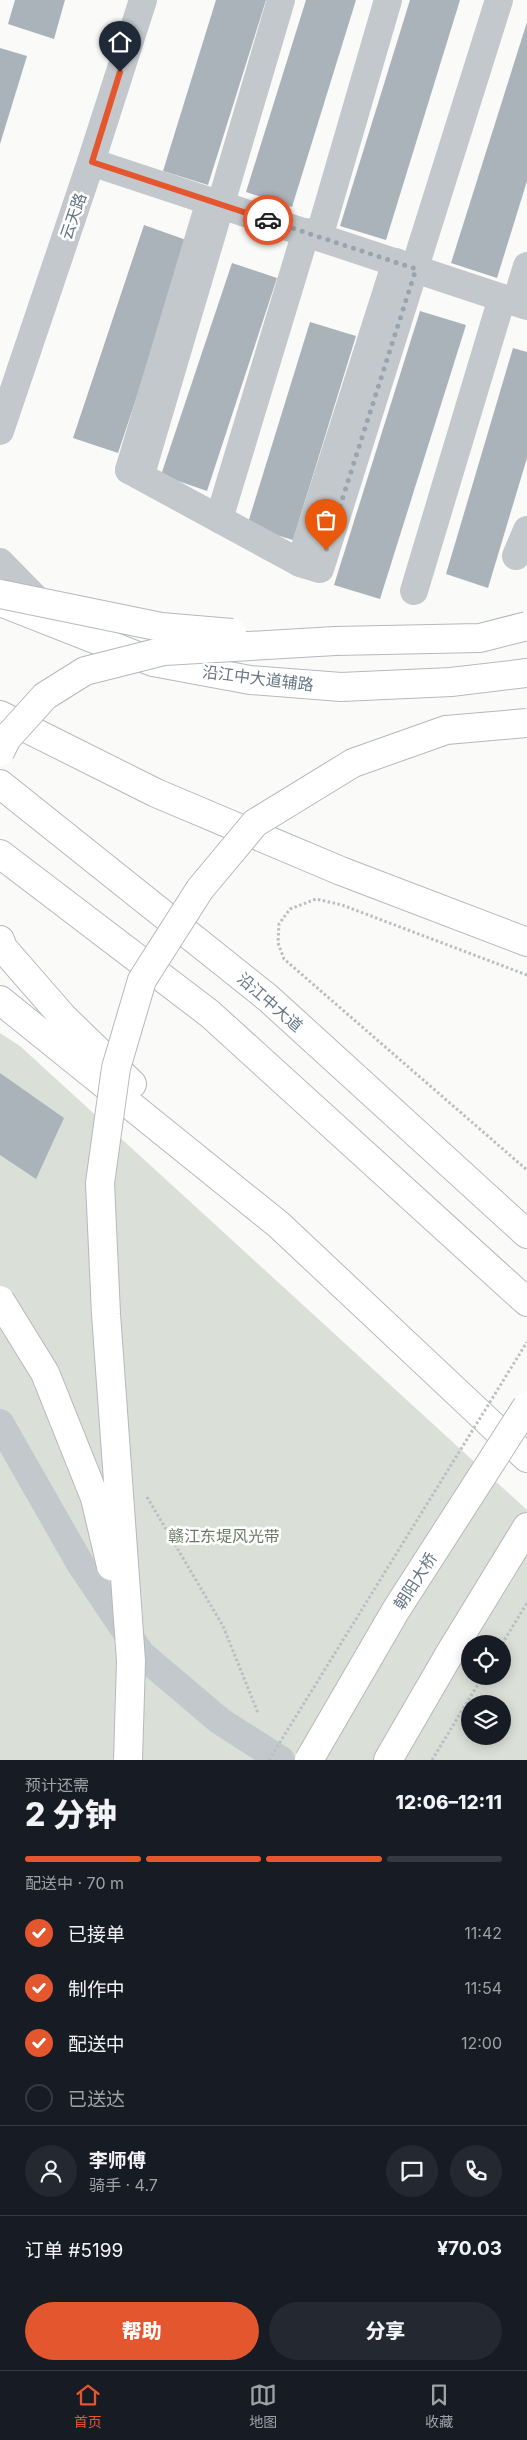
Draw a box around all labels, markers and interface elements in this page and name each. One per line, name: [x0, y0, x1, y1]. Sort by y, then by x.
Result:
pin: [99, 21, 141, 72]
icon: home: [106, 28, 134, 56]
street label: 云天路: [56, 190, 90, 242]
courier: [243, 195, 293, 245]
icon: car: [254, 206, 282, 234]
pin: [305, 499, 347, 550]
icon: bag: [312, 506, 340, 534]
street label: 沿江中大道辅路: [201, 661, 315, 695]
street label: 沿江中大道: [233, 968, 307, 1036]
park label: 赣江东堤风光带: [168, 1526, 280, 1546]
street label: 朝阳大桥: [389, 1549, 441, 1613]
map controls: [461, 1635, 511, 1745]
button: locate: [461, 1635, 511, 1685]
button: layers: [461, 1695, 511, 1745]
text: 预计还需: [25, 1775, 89, 1795]
text: 12:06–12:11: [396, 1791, 502, 1814]
text: 2 分钟: [25, 1795, 116, 1834]
text: 配送中 · 70 m: [25, 1873, 124, 1893]
icon: check: [25, 1919, 53, 1947]
text: 已接单: [68, 1923, 125, 1946]
text: 11:42: [464, 1923, 502, 1943]
icon: check: [25, 1974, 53, 2002]
text: 制作中: [68, 1978, 125, 2001]
text: 11:54: [464, 1978, 502, 1998]
icon: check: [25, 2029, 53, 2057]
text: 配送中: [68, 2033, 125, 2056]
text: 12:00: [461, 2033, 502, 2053]
text: 已送达: [68, 2088, 125, 2111]
button: person: [25, 2145, 77, 2197]
button: chat: [386, 2145, 438, 2197]
button: phone: [450, 2145, 502, 2197]
text: 李师傅: [89, 2149, 146, 2172]
text: 骑手 · 4.7: [89, 2175, 158, 2195]
text: ¥70.03: [437, 2237, 502, 2260]
text: 订单 #5199: [25, 2239, 123, 2262]
button: 帮助: [25, 2302, 259, 2360]
button: 分享: [269, 2302, 502, 2360]
tab: 首页: [74, 2381, 102, 2431]
tab: 地图: [249, 2381, 277, 2431]
tab: 收藏: [425, 2381, 453, 2431]

